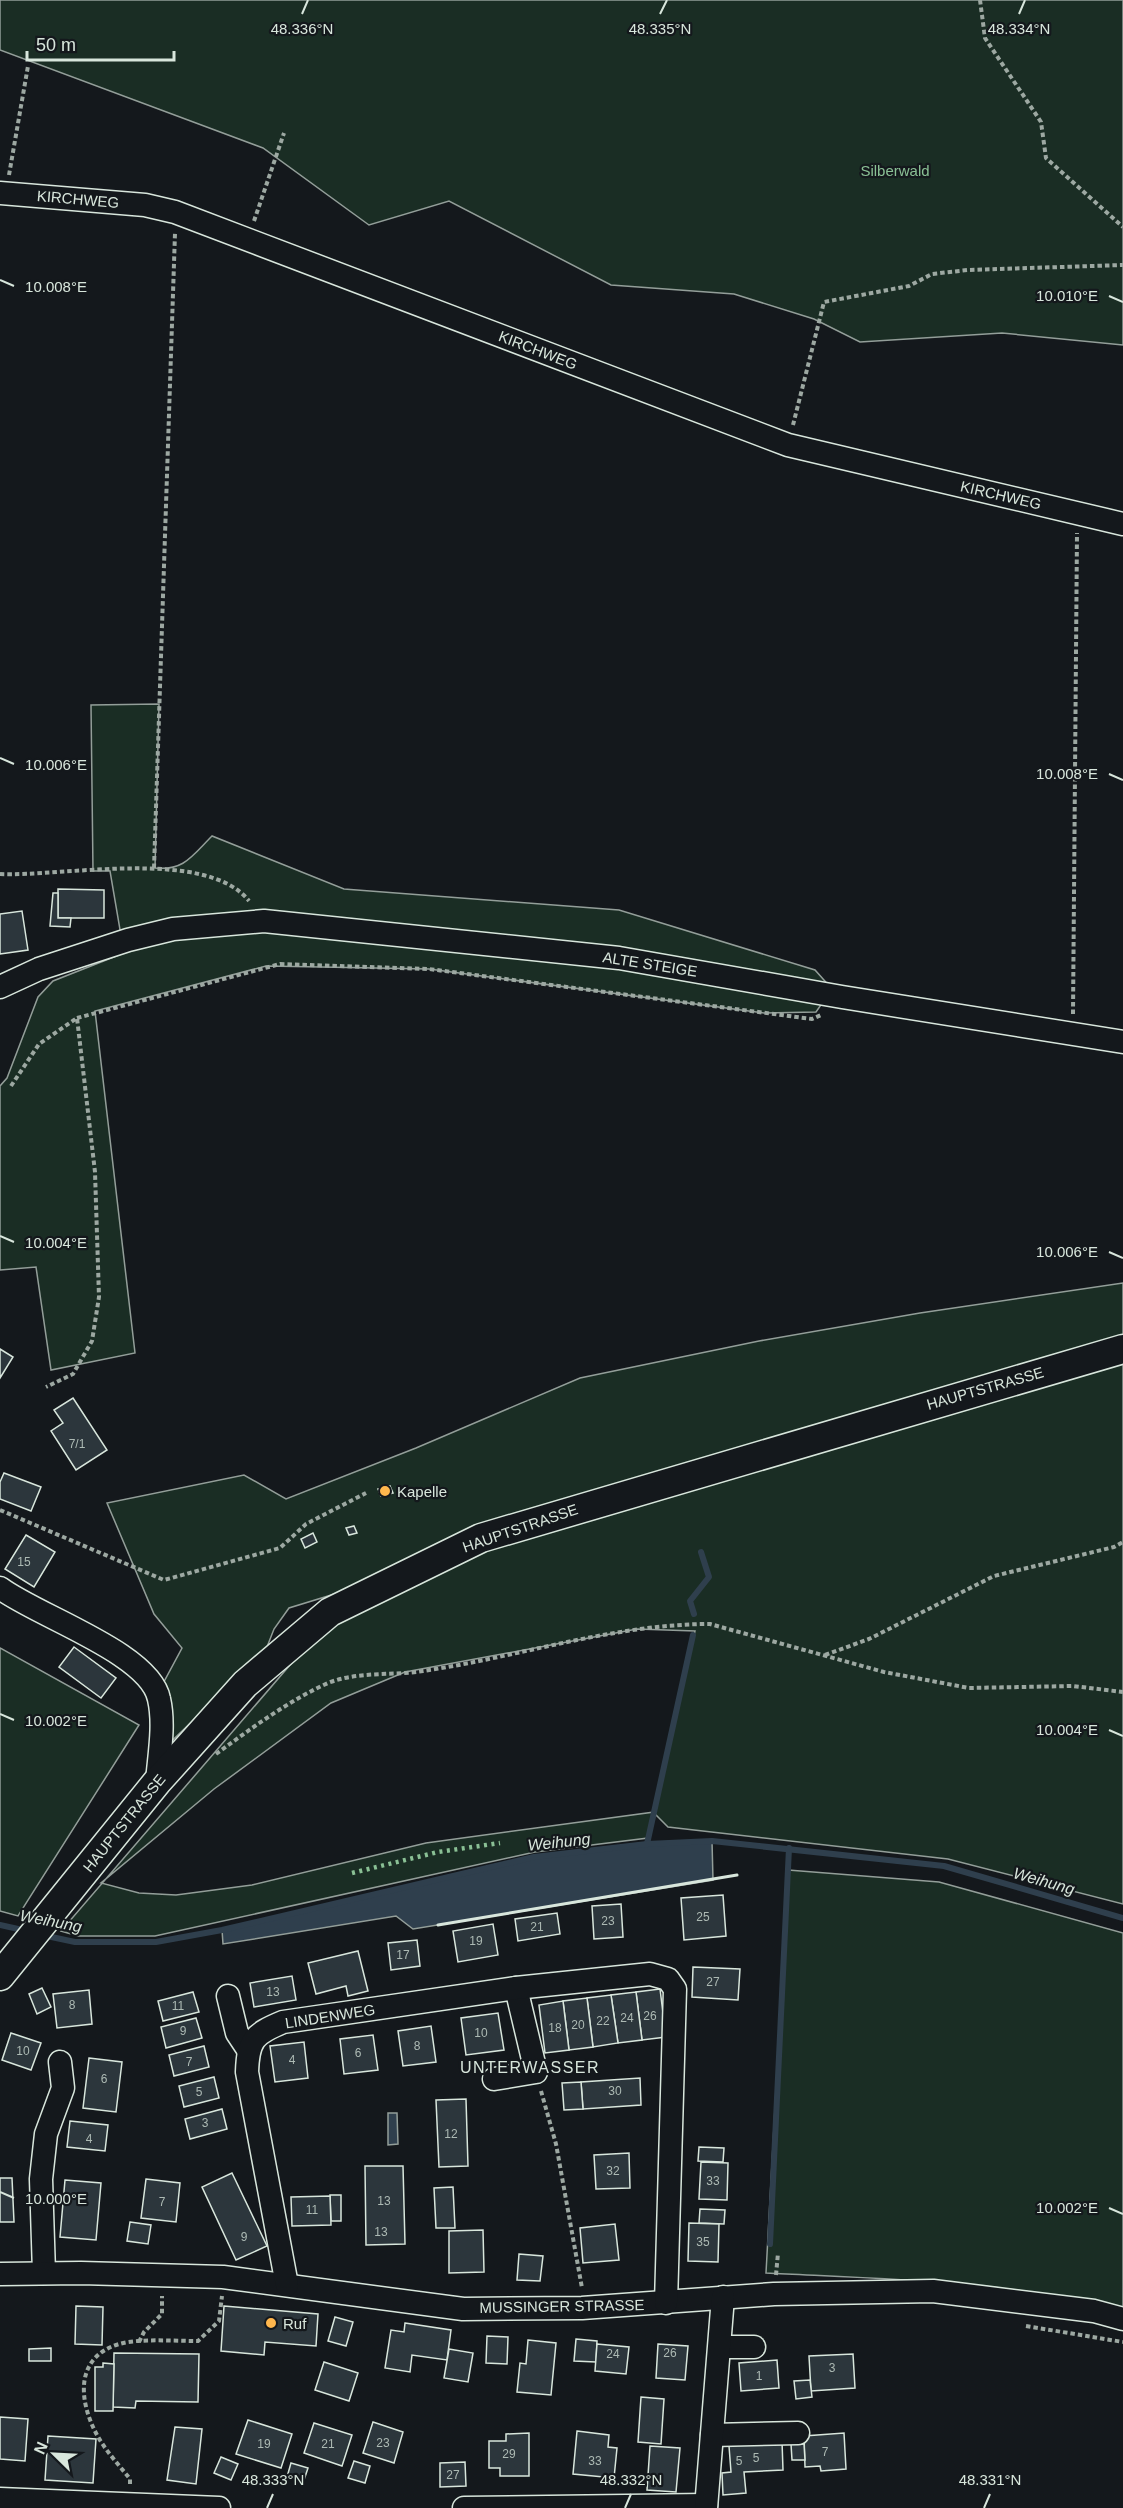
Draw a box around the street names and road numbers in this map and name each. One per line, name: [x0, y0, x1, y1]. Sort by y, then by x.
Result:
street label: KIRCHWEG: [36, 187, 120, 211]
street label: KIRCHWEG: [496, 327, 580, 373]
street label: KIRCHWEG: [959, 477, 1043, 513]
street label: ALTE STEIGE: [601, 948, 699, 980]
street label: HAUPTSTRASSE: [925, 1363, 1045, 1413]
street label: HAUPTSTRASSE: [460, 1500, 580, 1556]
street label: HAUPTSTRASSE: [79, 1771, 169, 1875]
street label: LINDENWEG: [284, 2000, 376, 2032]
street label: MUSSINGER STRASSE: [479, 2296, 645, 2316]

